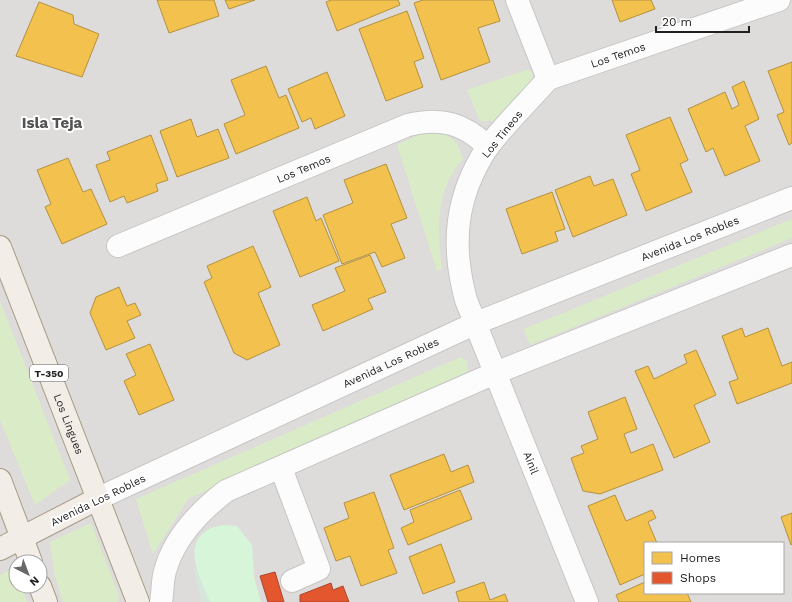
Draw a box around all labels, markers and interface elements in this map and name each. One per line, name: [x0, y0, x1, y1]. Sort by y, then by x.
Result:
scale bar: [656, 8, 749, 34]
text: 20 m: [662, 15, 692, 29]
street label: Los Temos: [589, 40, 647, 71]
street label: Los Tineos: [479, 108, 526, 161]
district label: Isla Teja: [22, 114, 83, 132]
street label: Los Temos: [275, 152, 333, 186]
street label: Avenida Los Robles: [639, 214, 741, 264]
street label: Avenida Los Robles: [341, 335, 441, 391]
road number: T-350: [30, 365, 68, 381]
street label: Los Lingues: [51, 392, 86, 457]
street label: Ainil: [520, 450, 541, 477]
street label: Avenida Los Robles: [49, 472, 148, 529]
legend: [644, 542, 784, 594]
text: Homes: [680, 551, 721, 565]
north arrow: [8, 554, 48, 594]
text: Shops: [680, 571, 716, 585]
text: N: [27, 574, 42, 589]

